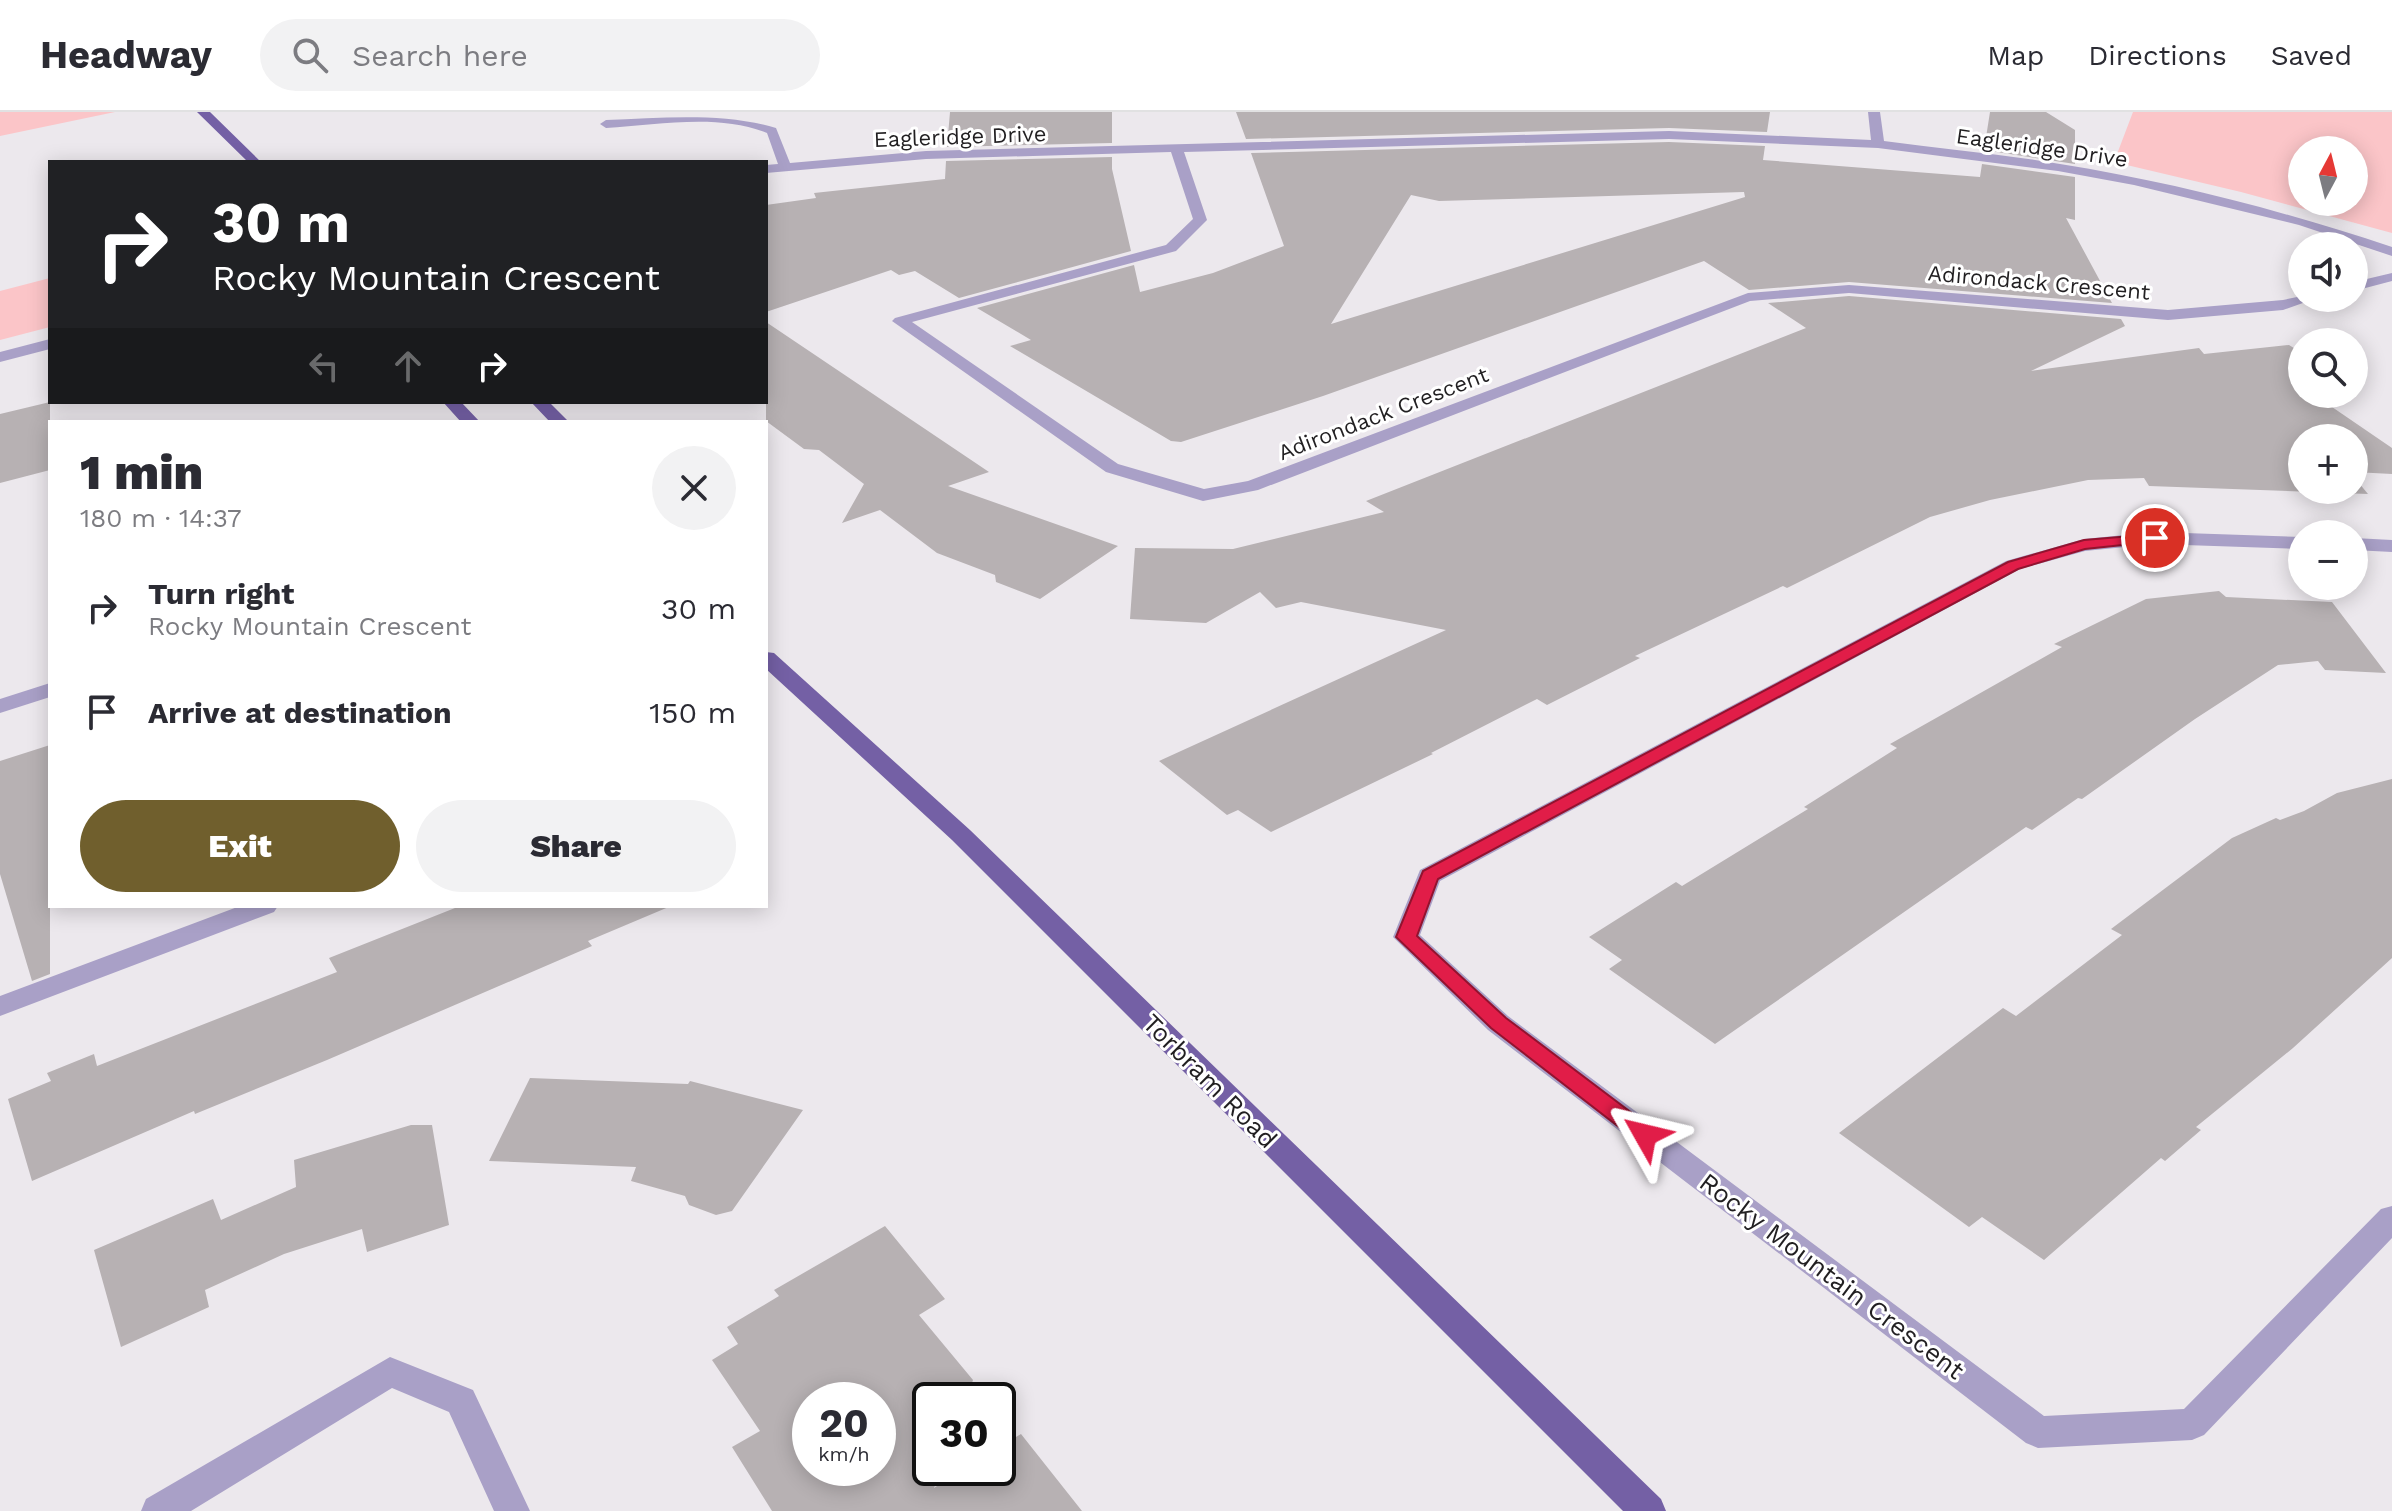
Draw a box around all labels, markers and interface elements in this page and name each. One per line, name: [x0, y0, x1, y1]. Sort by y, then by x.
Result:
search box: [260, 19, 820, 91]
text: Headway: [40, 33, 212, 77]
icon: search: [288, 33, 332, 77]
text: Search here: [352, 38, 528, 73]
text: Map: [1987, 39, 2044, 72]
text: Directions: [2088, 39, 2227, 72]
text: Saved: [2271, 39, 2352, 72]
street label: Eagleridge Drive: [873, 121, 1047, 152]
street label: Eagleridge Drive: [1955, 123, 2129, 172]
north arrow: [2288, 136, 2368, 216]
map controls: [2288, 136, 2368, 600]
text: 30 m: [212, 190, 350, 256]
icon: right: [80, 192, 184, 296]
button: sound: [2288, 232, 2368, 312]
text: Rocky Mountain Crescent: [212, 257, 660, 299]
street label: Adirondack Crescent: [1927, 260, 2151, 305]
button: search: [2288, 328, 2368, 408]
icon: left: [302, 344, 346, 388]
icon: ahead: [386, 344, 430, 388]
icon: right: [470, 344, 514, 388]
street label: Adirondack Crescent: [1275, 362, 1492, 465]
button: +: [2288, 424, 2368, 504]
text: 1 min: [80, 444, 203, 501]
button: close: [652, 446, 736, 530]
text: 180 m · 14:37: [80, 503, 242, 533]
pin: [2121, 504, 2189, 572]
icon: arrive: [2133, 516, 2177, 560]
button: −: [2288, 520, 2368, 600]
text: Turn right: [148, 576, 294, 611]
icon: right: [80, 586, 124, 630]
text: 30 m: [661, 591, 736, 626]
text: Rocky Mountain Crescent: [148, 611, 472, 641]
icon: arrive: [80, 690, 124, 734]
text: Arrive at destination: [148, 695, 452, 730]
text: 150 m: [649, 695, 736, 730]
button: Exit: [80, 800, 400, 892]
button: Share: [416, 800, 736, 892]
street label: Torbram Road: [1137, 1008, 1283, 1154]
position arrow: [1603, 1093, 1687, 1177]
street label: Rocky Mountain Crescent: [1694, 1167, 1970, 1385]
speed limit sign: 30: [912, 1382, 1016, 1486]
text: 20: [819, 1400, 869, 1447]
text: km/h: [818, 1442, 870, 1466]

